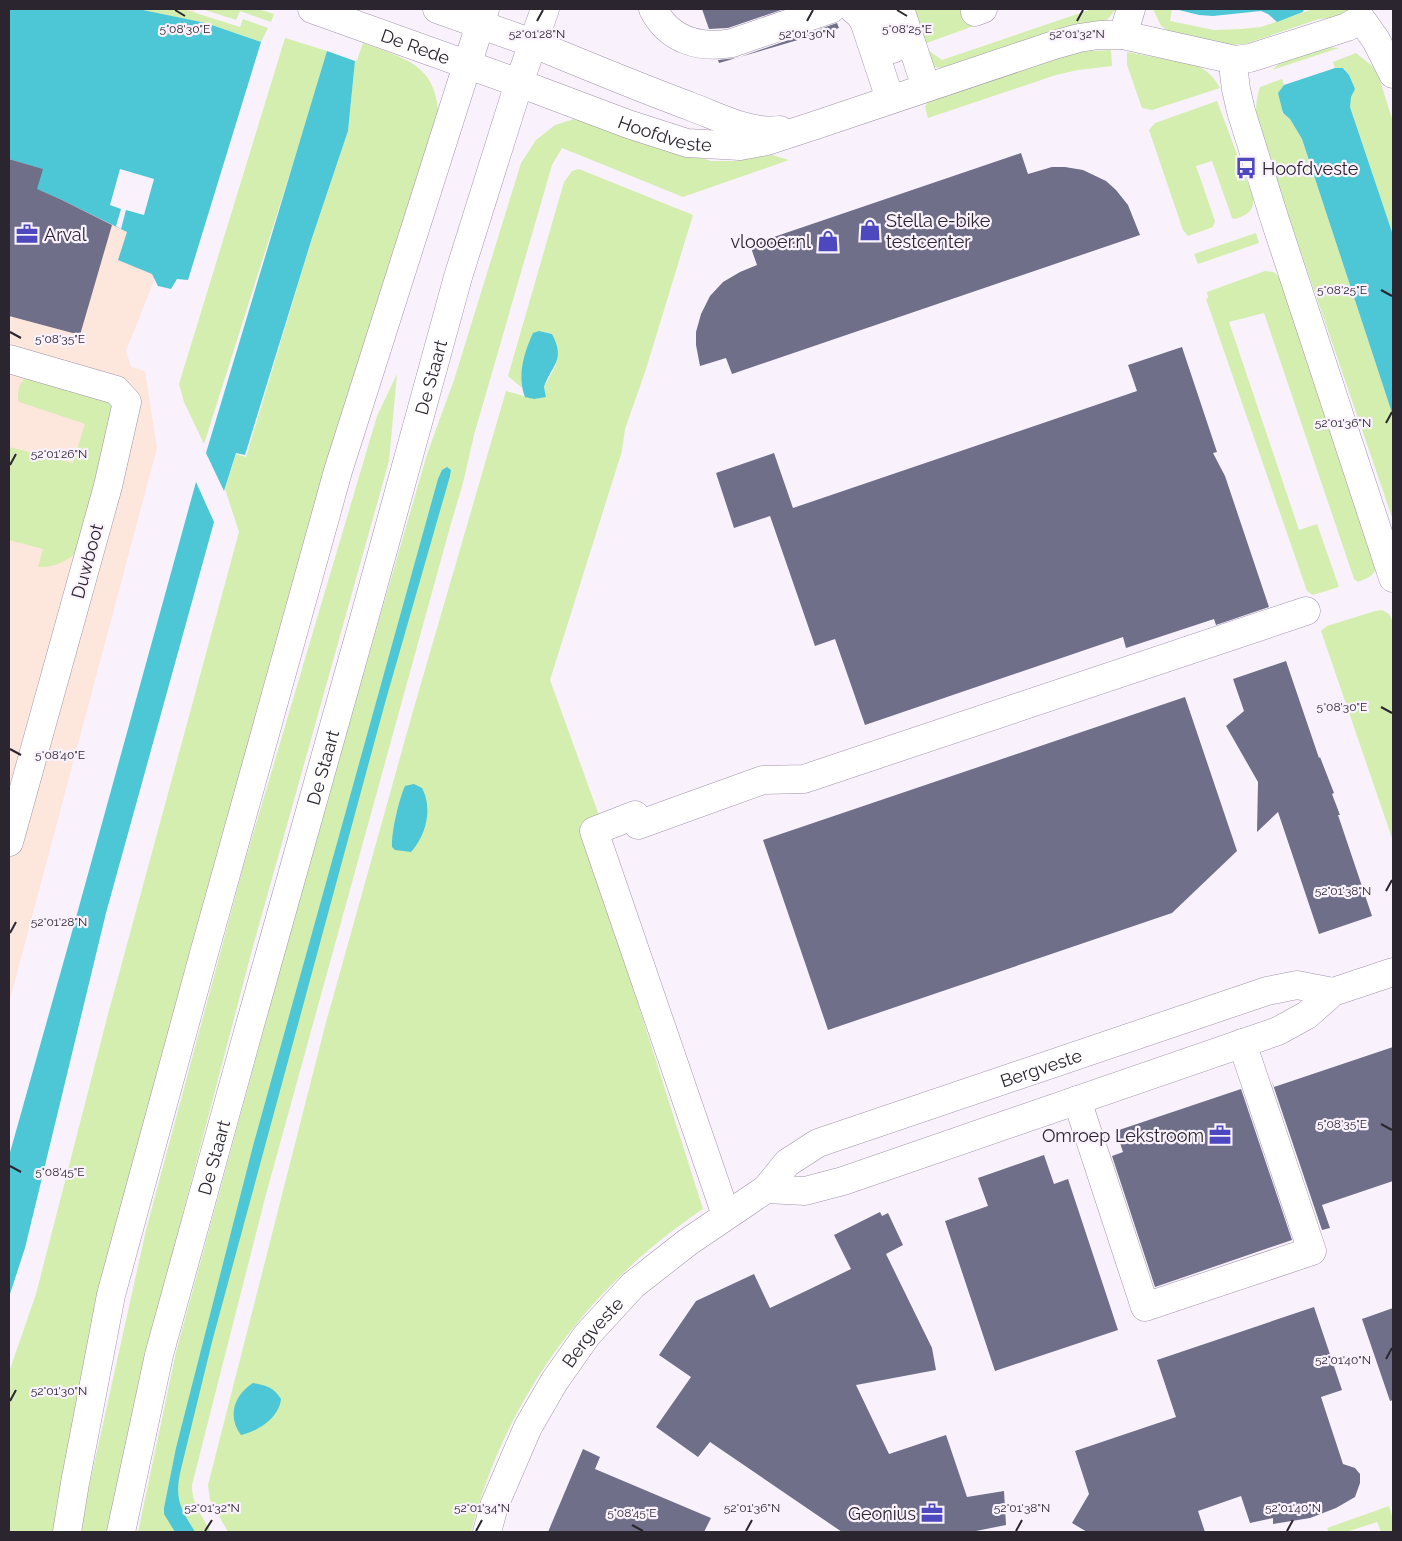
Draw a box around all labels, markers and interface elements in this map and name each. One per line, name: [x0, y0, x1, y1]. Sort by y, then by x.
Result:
text: 5°08'30"E: [160, 22, 210, 36]
text: 5°08'25"E: [882, 22, 932, 36]
street label: De Rede: [378, 24, 453, 68]
text: 52°01'28"N: [509, 27, 565, 41]
text: 52°01'30"N: [779, 27, 835, 41]
text: 52°01'32"N: [1049, 27, 1105, 41]
street label: Hoofdveste: [615, 111, 713, 155]
bus stop icon: Hoofdveste: [1233, 155, 1259, 181]
place label: Hoofdveste: [1262, 158, 1359, 179]
place label: Stella e-bike testcenter: [886, 210, 991, 252]
shop icon: Stella e-bike testcenter: [857, 217, 883, 243]
office icon: Arval: [14, 221, 40, 247]
place label: Arval: [44, 224, 87, 245]
shop icon: vloooer.nl: [815, 228, 841, 254]
place label: vloooer.nl: [730, 231, 811, 252]
text: 5°08'25"E: [1317, 283, 1367, 297]
text: 5°08'35"E: [35, 332, 85, 346]
street label: De Staart: [410, 337, 451, 417]
text: 52°01'36"N: [1315, 416, 1371, 430]
text: 52°01'26"N: [31, 447, 87, 461]
street label: Duwboot: [67, 521, 107, 601]
text: 5°08'30"E: [1317, 700, 1367, 714]
street label: De Staart: [302, 727, 343, 807]
text: 5°08'40"E: [35, 748, 85, 762]
text: 52°01'38"N: [1315, 884, 1371, 898]
text: 52°01'28"N: [31, 915, 87, 929]
street label: Bergveste: [997, 1044, 1085, 1091]
text: 5°08'35"E: [1317, 1117, 1367, 1131]
street label: De Staart: [193, 1118, 234, 1197]
office icon: Omroep Lekstroom: [1207, 1122, 1233, 1148]
place label: Omroep Lekstroom: [1042, 1125, 1204, 1146]
text: 5°08'45"E: [35, 1165, 85, 1179]
street label: Bergveste: [557, 1292, 628, 1371]
text: 52°01'40"N: [1315, 1353, 1371, 1367]
text: 52°01'30"N: [31, 1384, 87, 1398]
office icon: Geonius: [919, 1500, 945, 1526]
text: 52°01'32"N: [184, 1501, 240, 1515]
text: 52°01'34"N: [454, 1501, 510, 1515]
text: 52°01'36"N: [724, 1501, 780, 1515]
text: 52°01'38"N: [994, 1501, 1050, 1515]
text: 52°01'40"N: [1265, 1501, 1321, 1515]
place label: Geonius: [848, 1503, 916, 1524]
text: 5°08'45"E: [607, 1506, 657, 1520]

